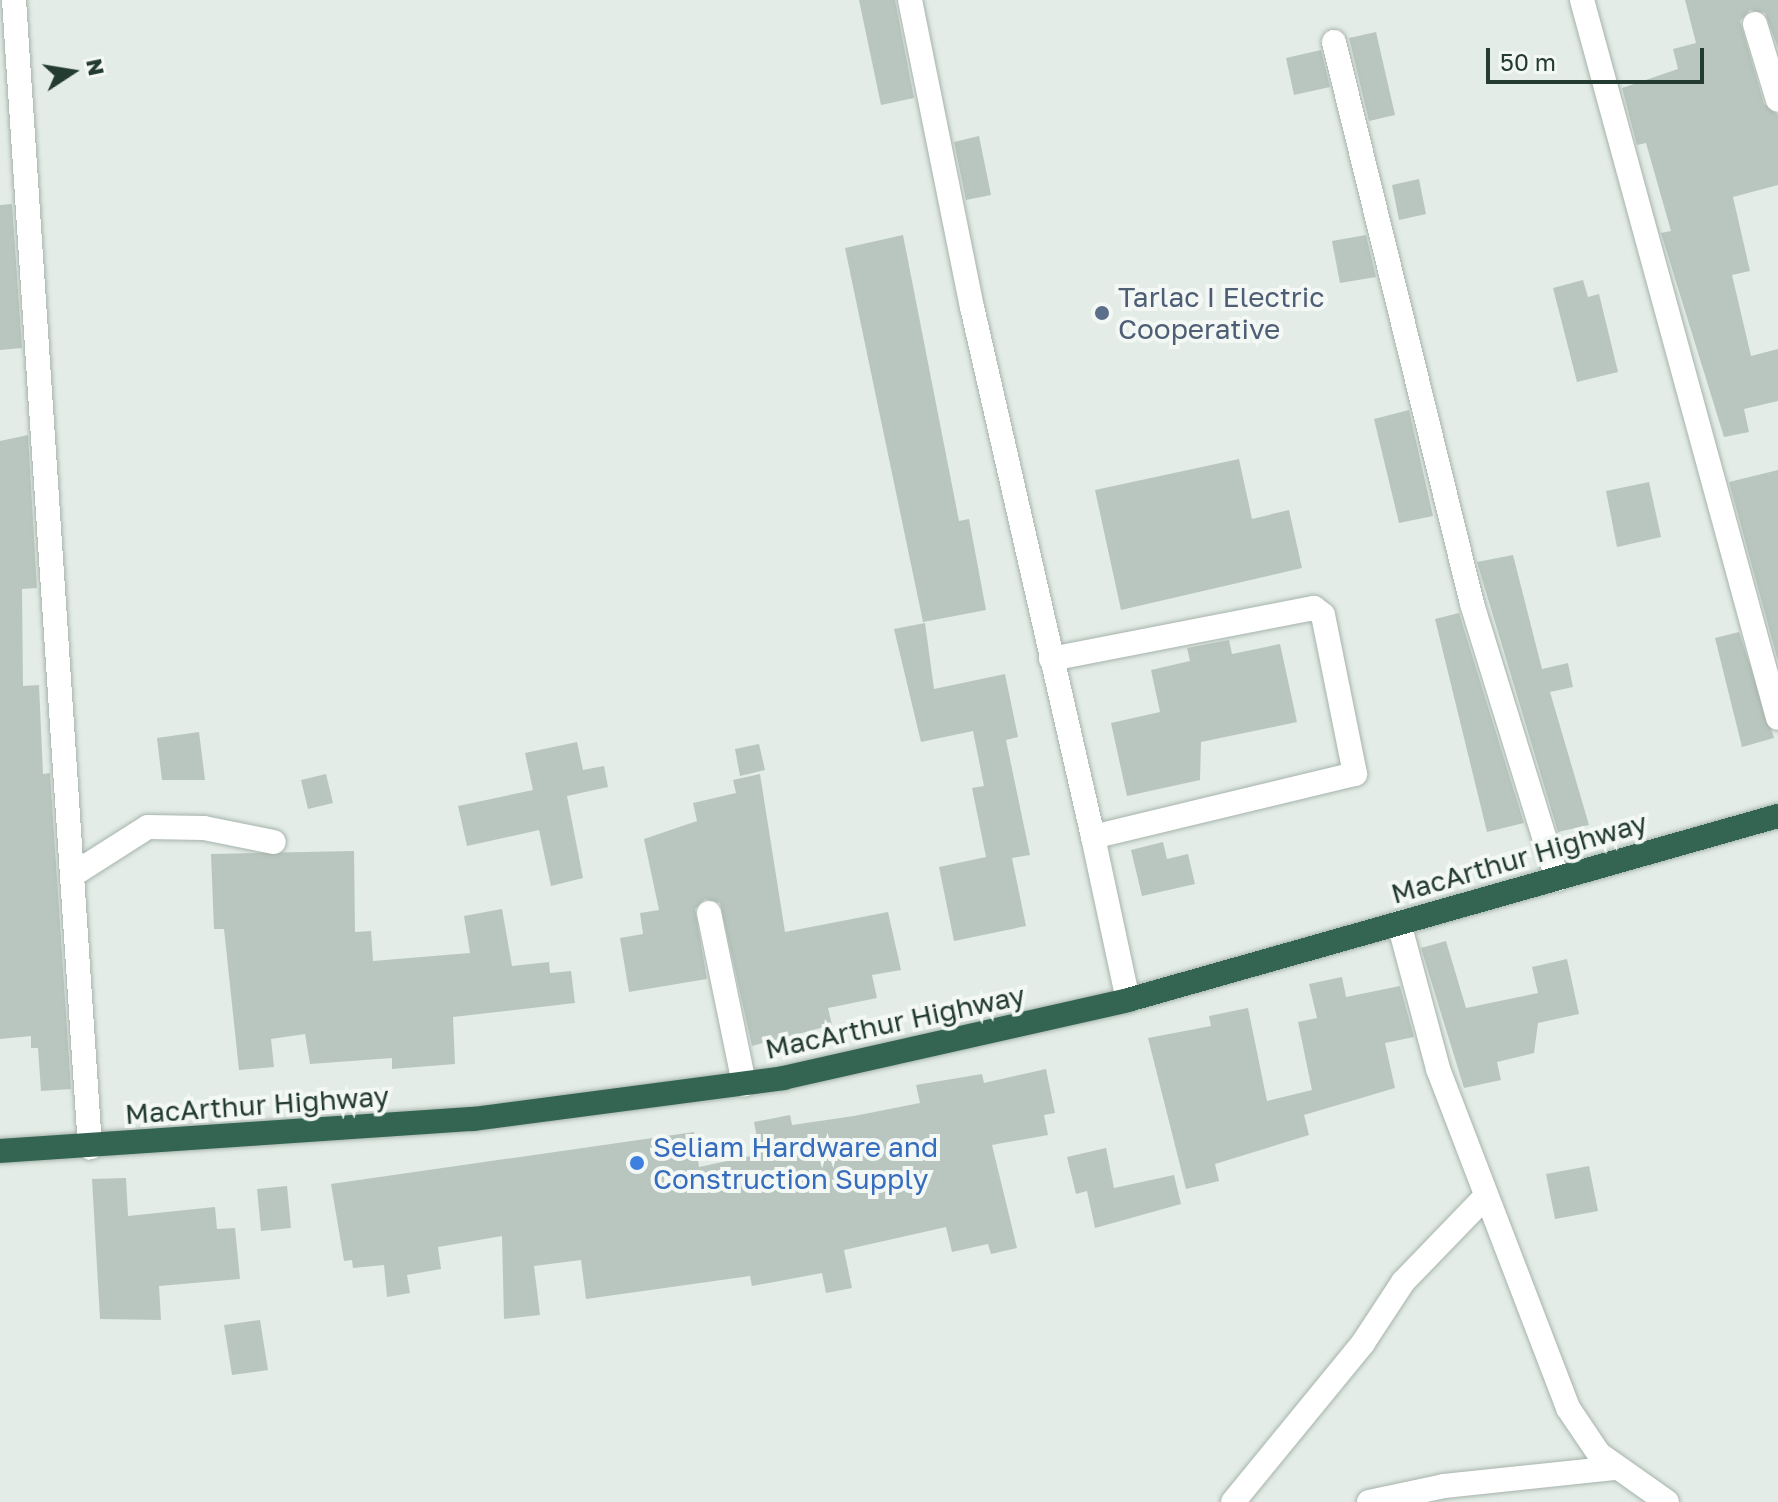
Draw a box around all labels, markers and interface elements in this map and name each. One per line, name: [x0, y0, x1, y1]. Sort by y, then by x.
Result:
north arrow: [32, 32, 112, 112]
scale bar: [1490, 32, 1708, 82]
text: 50 m: [1500, 47, 1556, 76]
text: N: [81, 56, 111, 78]
place label: Tarlac I Electric Cooperative: [1118, 280, 1325, 346]
marker: Tarlac I Electric Cooperative: [1093, 304, 1111, 322]
street label: MacArthur Highway: [1387, 805, 1651, 911]
street label: MacArthur Highway: [762, 978, 1028, 1066]
street label: MacArthur Highway: [124, 1079, 390, 1131]
place label: Seliam Hardware and Construction Supply: [653, 1130, 938, 1196]
marker: Seliam Hardware and Construction Supply: [628, 1154, 646, 1172]

